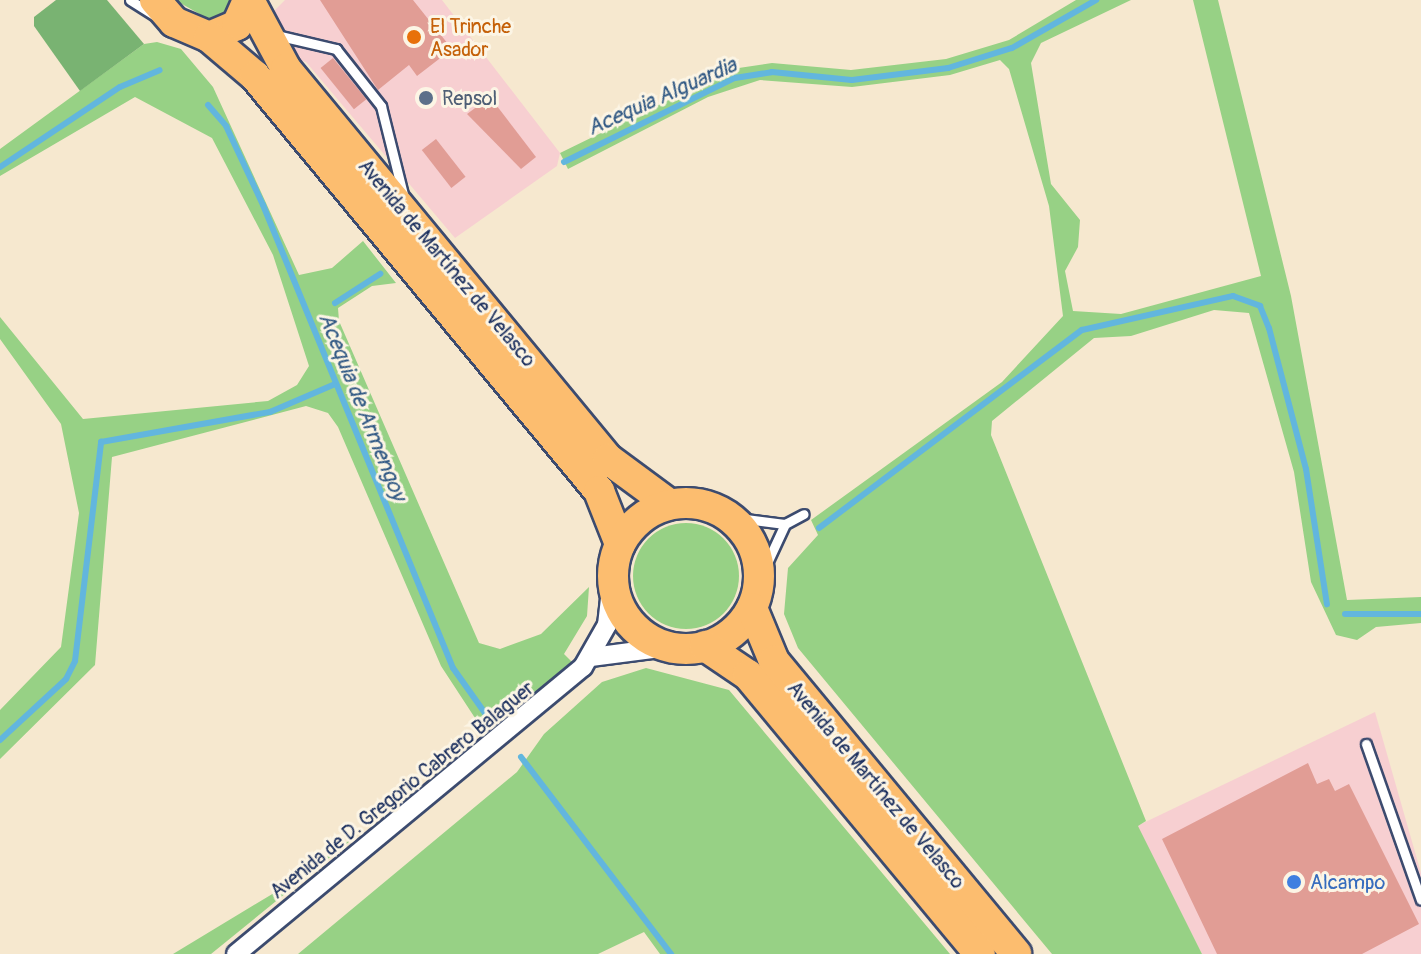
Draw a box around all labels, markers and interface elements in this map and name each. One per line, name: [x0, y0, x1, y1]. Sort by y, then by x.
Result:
place label: El Trinche Asador: [430, 14, 511, 61]
marker: El Trinche Asador: [405, 28, 423, 46]
water label: Acequia Alguardia: [583, 52, 741, 142]
place label: Repsol: [442, 86, 497, 110]
marker: Repsol: [417, 89, 435, 107]
street label: Avenida de Martínez de Velasco: [353, 154, 541, 372]
water label: Acequia de Armengoy: [312, 309, 412, 505]
street label: Avenida de D. Gregorio Cabrero Balaguer: [265, 676, 539, 904]
street label: Avenida de Martínez de Velasco: [782, 676, 970, 894]
place label: Alcampo: [1310, 870, 1385, 894]
marker: Alcampo: [1285, 873, 1303, 891]

